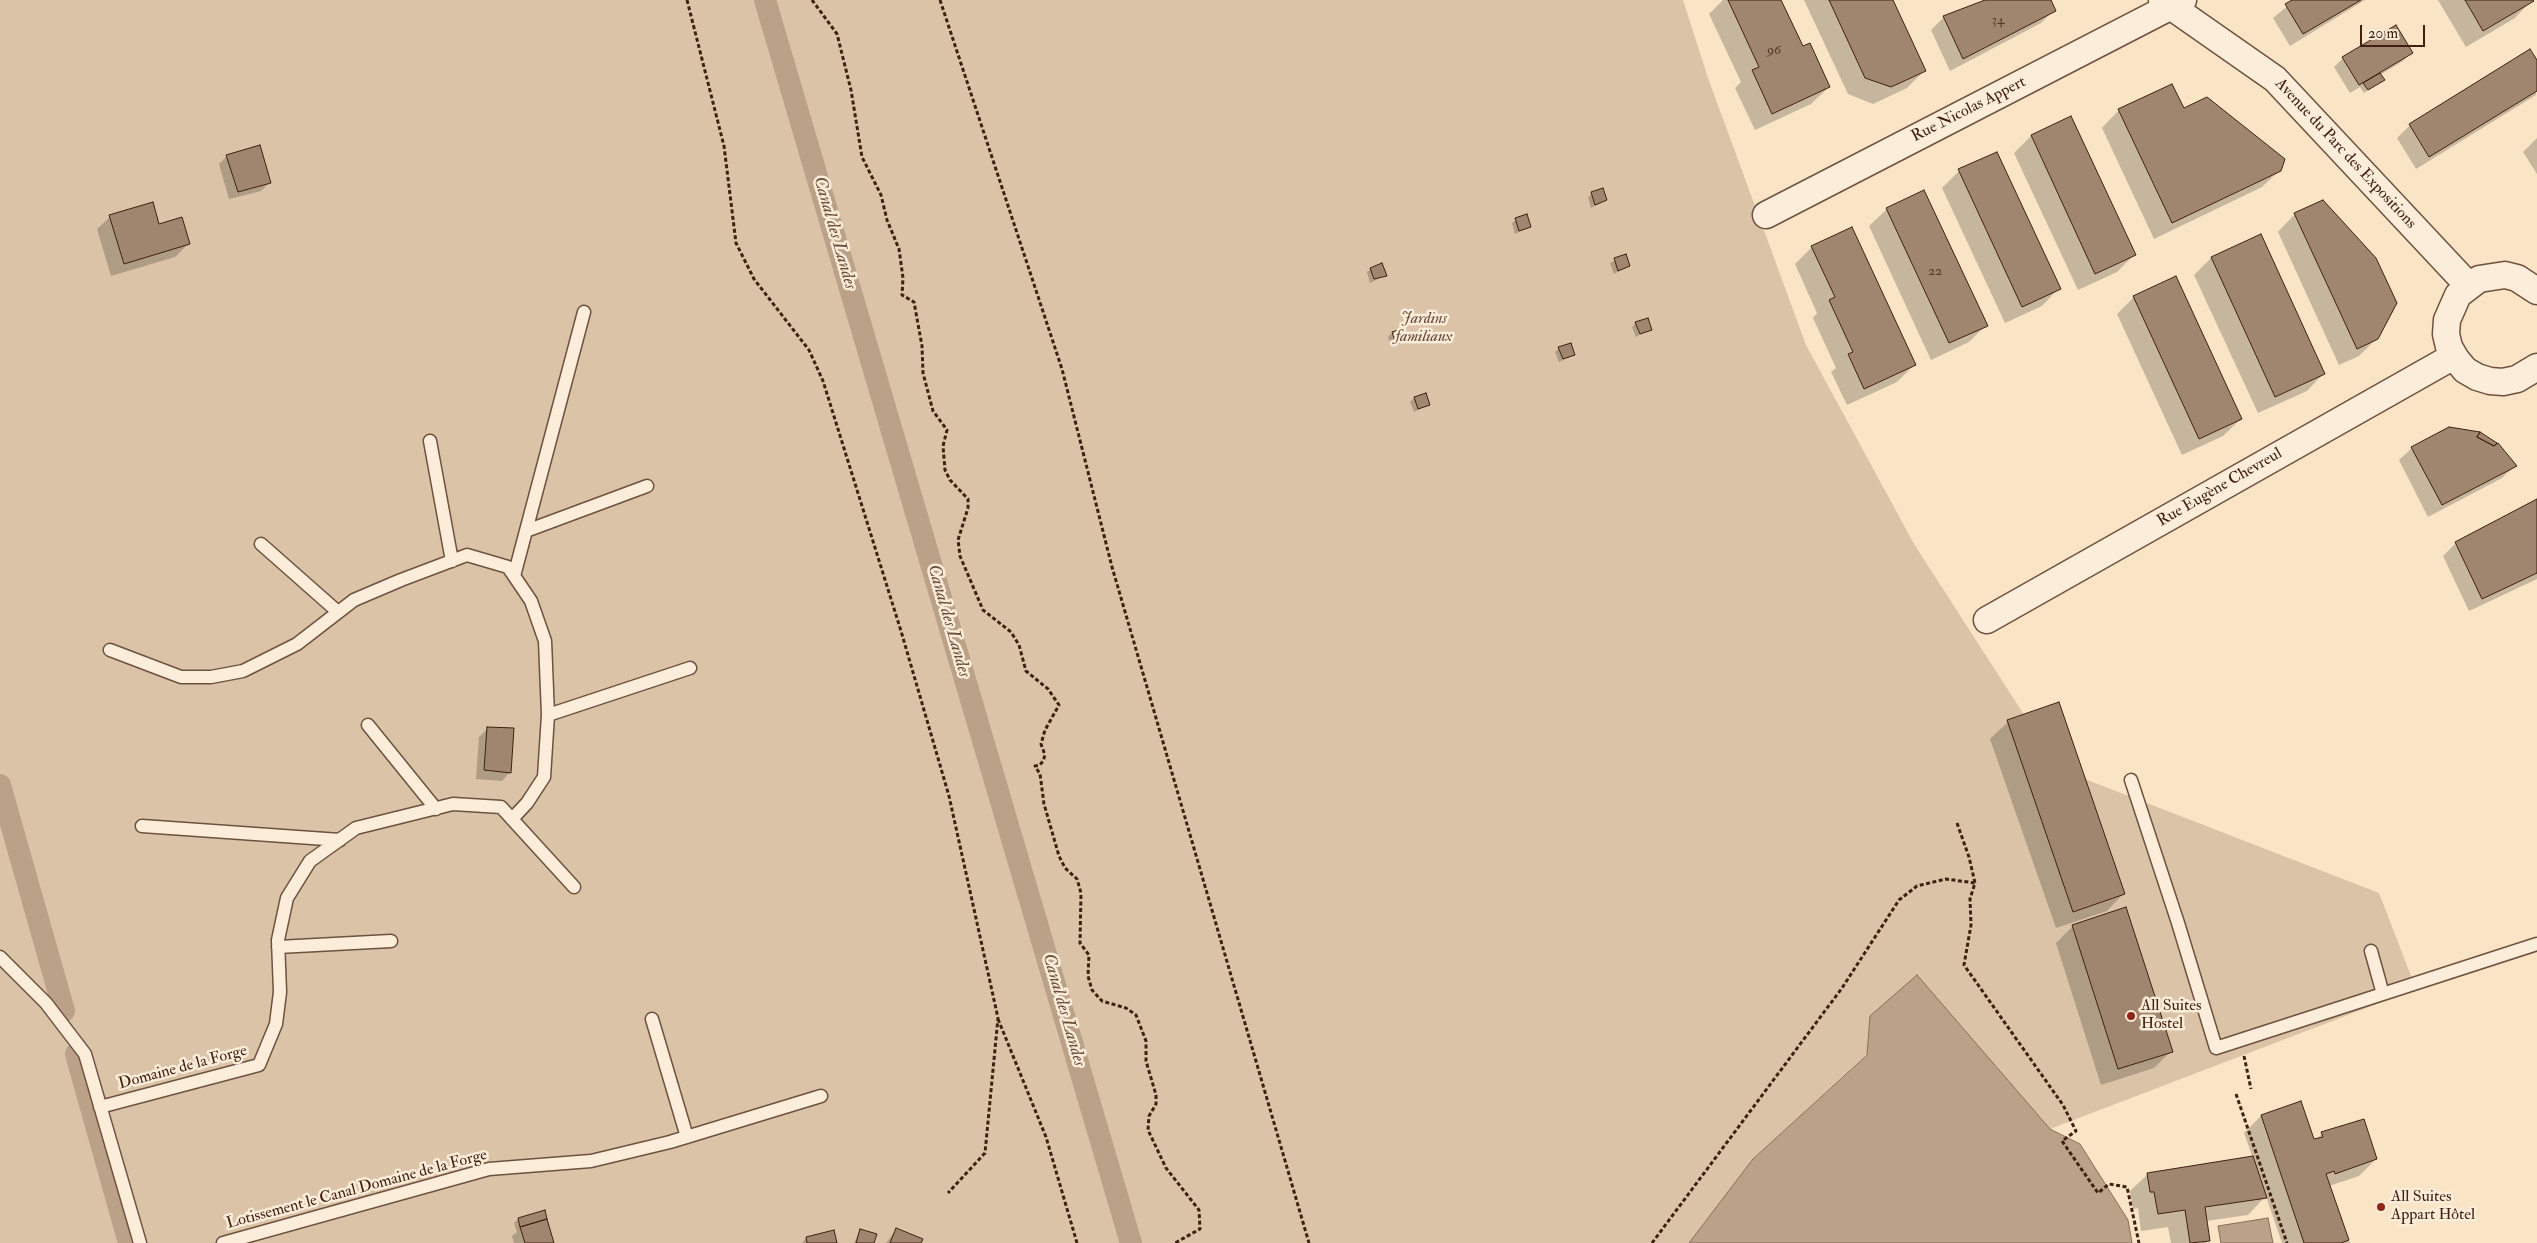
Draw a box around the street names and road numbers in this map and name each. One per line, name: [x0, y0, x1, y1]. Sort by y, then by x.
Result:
street label: Rue Nicolas Appert: [1909, 73, 2029, 147]
street label: Avenue du Parc des Expositions: [2270, 75, 2420, 233]
street label: Rue Eugène Chevreul: [2154, 444, 2286, 532]
street label: Domaine de la Forge: [117, 1042, 249, 1094]
street label: Lotissement le Canal Domaine de la Forge: [225, 1146, 489, 1234]

